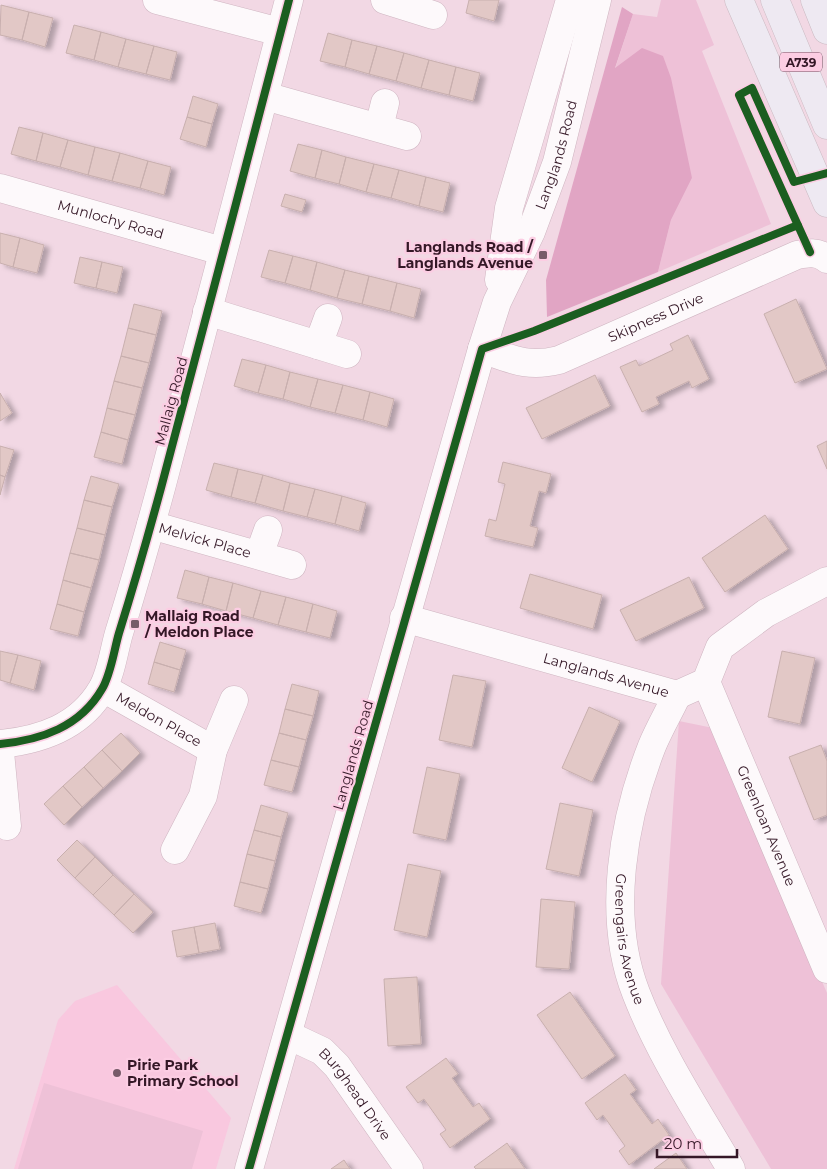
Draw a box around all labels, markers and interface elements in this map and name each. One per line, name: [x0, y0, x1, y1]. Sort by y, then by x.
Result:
road number: A739: [780, 52, 822, 72]
street label: Langlands Road: [531, 98, 581, 212]
street label: Munlochy Road: [55, 196, 166, 243]
place label: Langlands Road / Langlands Avenue: [397, 238, 535, 272]
marker: Langlands Road / Langlands Avenue: [537, 249, 549, 261]
street label: Skipness Drive: [605, 288, 706, 346]
street label: Mallaig Road: [151, 355, 191, 447]
street label: Melvick Place: [157, 519, 253, 562]
place label: Mallaig Road / Meldon Place: [144, 607, 254, 641]
marker: Mallaig Road / Meldon Place: [129, 618, 141, 630]
street label: Langlands Avenue: [541, 649, 671, 701]
street label: Meldon Place: [113, 688, 205, 751]
street label: Langlands Road: [329, 698, 377, 812]
street label: Greenloan Avenue: [733, 763, 800, 889]
street label: Greengairs Avenue: [611, 873, 649, 1007]
street label: Burghead Drive: [315, 1044, 395, 1144]
place label: Pirie Park Primary School: [127, 1056, 238, 1090]
marker: Pirie Park Primary School: [111, 1067, 123, 1079]
scale bar: [657, 1126, 737, 1158]
text: 20 m: [664, 1134, 702, 1153]

